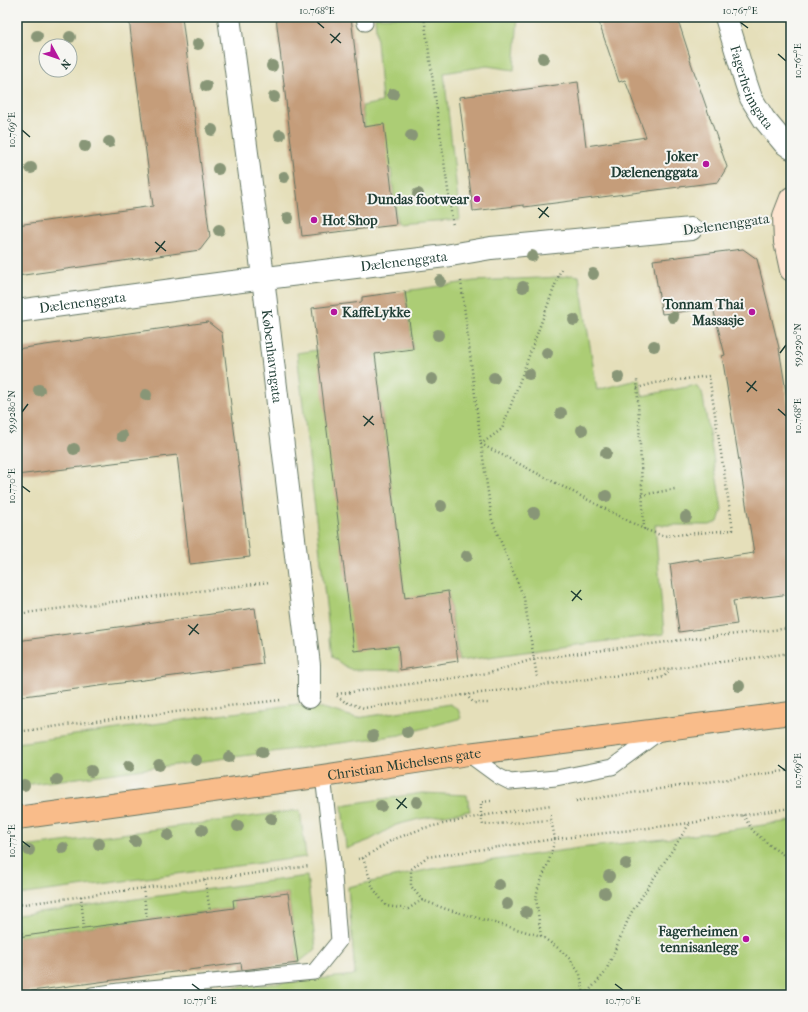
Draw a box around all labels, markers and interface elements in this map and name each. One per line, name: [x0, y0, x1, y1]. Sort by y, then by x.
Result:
text: 10.768°E: [299, 5, 335, 17]
text: 10.767°E: [722, 5, 758, 17]
north arrow: [38, 38, 78, 78]
street label: Fagerheimgata: [726, 43, 777, 133]
text: 10.767°E: [792, 43, 804, 79]
text: N: [57, 57, 73, 72]
text: 10.769°E: [6, 112, 18, 148]
place label: Joker Dælenenggata: [611, 148, 699, 181]
marker: Joker Dælenenggata: [701, 159, 711, 169]
place label: Dundas footwear: [367, 191, 470, 208]
marker: Dundas footwear: [472, 194, 482, 204]
street label: Dælenenggata: [682, 210, 771, 239]
place label: Hot Shop: [322, 212, 378, 229]
marker: Hot Shop: [309, 215, 319, 225]
street label: Dælenenggata: [359, 248, 449, 275]
street label: Dælenenggata: [38, 288, 127, 317]
place label: Tonnam Thai Massasje: [662, 296, 745, 329]
place label: KaffeLykke: [342, 304, 411, 321]
marker: KaffeLykke: [329, 307, 339, 317]
marker: Tonnam Thai Massasje: [747, 307, 757, 317]
street label: Københavngata: [258, 309, 286, 405]
text: 59.9290°N: [792, 323, 804, 367]
text: 59.9280°N: [6, 390, 18, 434]
text: 10.768°E: [792, 398, 804, 434]
text: 10.770°E: [6, 468, 18, 504]
street label: Christian Michelsens gate: [326, 744, 482, 784]
text: 10.769°E: [792, 753, 804, 789]
text: 10.771°E: [6, 824, 18, 858]
place label: Fagerheimen tennisanlegg: [657, 923, 739, 956]
marker: Fagerheimen tennisanlegg: [741, 934, 751, 944]
text: 10.771°E: [183, 995, 217, 1007]
text: 10.770°E: [605, 995, 641, 1007]

